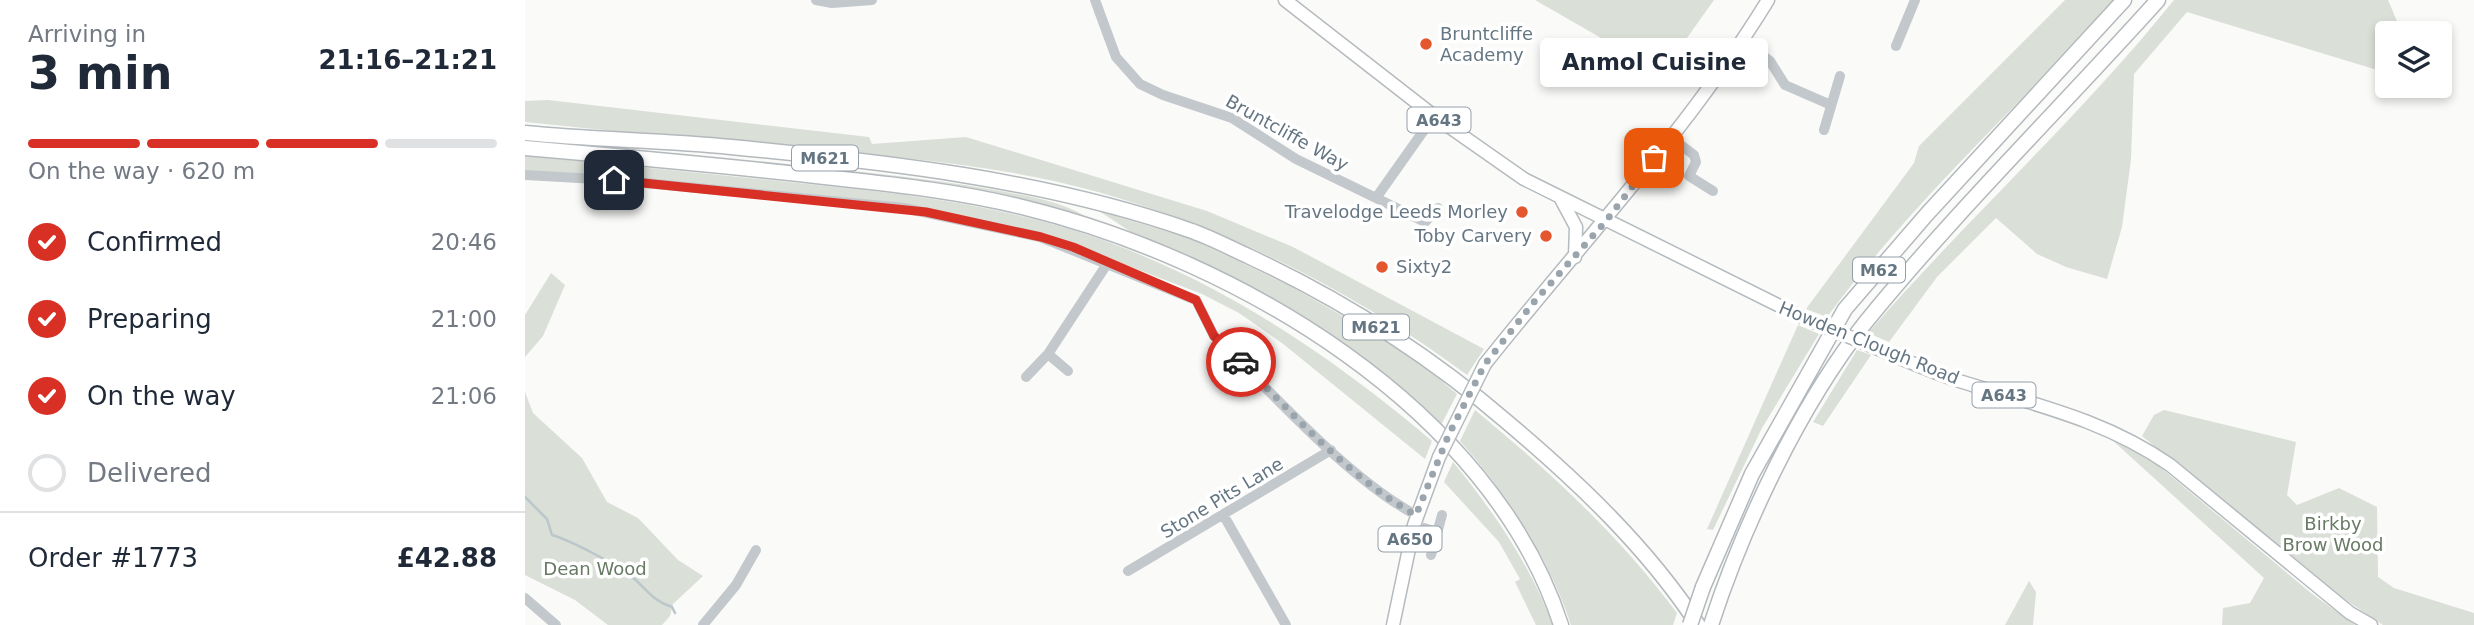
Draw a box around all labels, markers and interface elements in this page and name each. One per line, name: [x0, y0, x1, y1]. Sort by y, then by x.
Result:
text: Arriving in: [28, 21, 146, 47]
map controls: [2375, 21, 2452, 98]
button: layers: [2375, 21, 2452, 98]
place label: Bruntcliffe Academy: [1440, 23, 1533, 65]
marker: Bruntcliffe Academy: [1418, 36, 1434, 52]
callout: Anmol Cuisine: [1540, 39, 1768, 88]
text: 21:16–21:21: [318, 45, 497, 75]
text: 3 min: [28, 46, 172, 100]
text: Anmol Cuisine: [1562, 49, 1746, 75]
street label: Bruntcliffe Way: [1222, 90, 1353, 175]
road number: A643: [1408, 108, 1471, 132]
pin: [1624, 128, 1684, 188]
icon: bag: [1635, 139, 1673, 177]
road number: M621: [792, 146, 858, 170]
pin: [584, 150, 644, 210]
text: On the way · 620 m: [28, 158, 255, 184]
icon: home: [595, 161, 633, 199]
place label: Travelodge Leeds Morley: [1284, 201, 1508, 222]
marker: Travelodge Leeds Morley: [1514, 204, 1530, 220]
icon: check: [28, 223, 66, 261]
place label: Toby Carvery: [1413, 225, 1532, 246]
text: Confirmed: [87, 227, 222, 257]
marker: Toby Carvery: [1538, 228, 1554, 244]
text: 20:46: [431, 229, 497, 255]
place label: Sixty2: [1396, 256, 1452, 277]
road number: M62: [1853, 258, 1905, 282]
marker: Sixty2: [1374, 259, 1390, 275]
street label: Howden Clough Road: [1776, 297, 1962, 388]
icon: check: [28, 300, 66, 338]
text: Preparing: [87, 304, 212, 334]
text: 21:00: [431, 306, 497, 332]
road number: M621: [1343, 314, 1409, 340]
courier: [1206, 327, 1276, 397]
icon: car: [1222, 343, 1260, 381]
icon: check: [28, 377, 66, 415]
text: On the way: [87, 381, 236, 411]
road number: A643: [1973, 382, 2035, 408]
text: 21:06: [431, 383, 497, 409]
street label: Stone Pits Lane: [1157, 453, 1287, 542]
text: Delivered: [87, 458, 211, 488]
park label: Birkby Brow Wood: [2282, 513, 2384, 555]
road number: A650: [1379, 526, 1442, 552]
text: Order #1773: [28, 543, 198, 573]
text: £42.88: [397, 543, 497, 573]
park label: Dean Wood: [543, 558, 647, 579]

